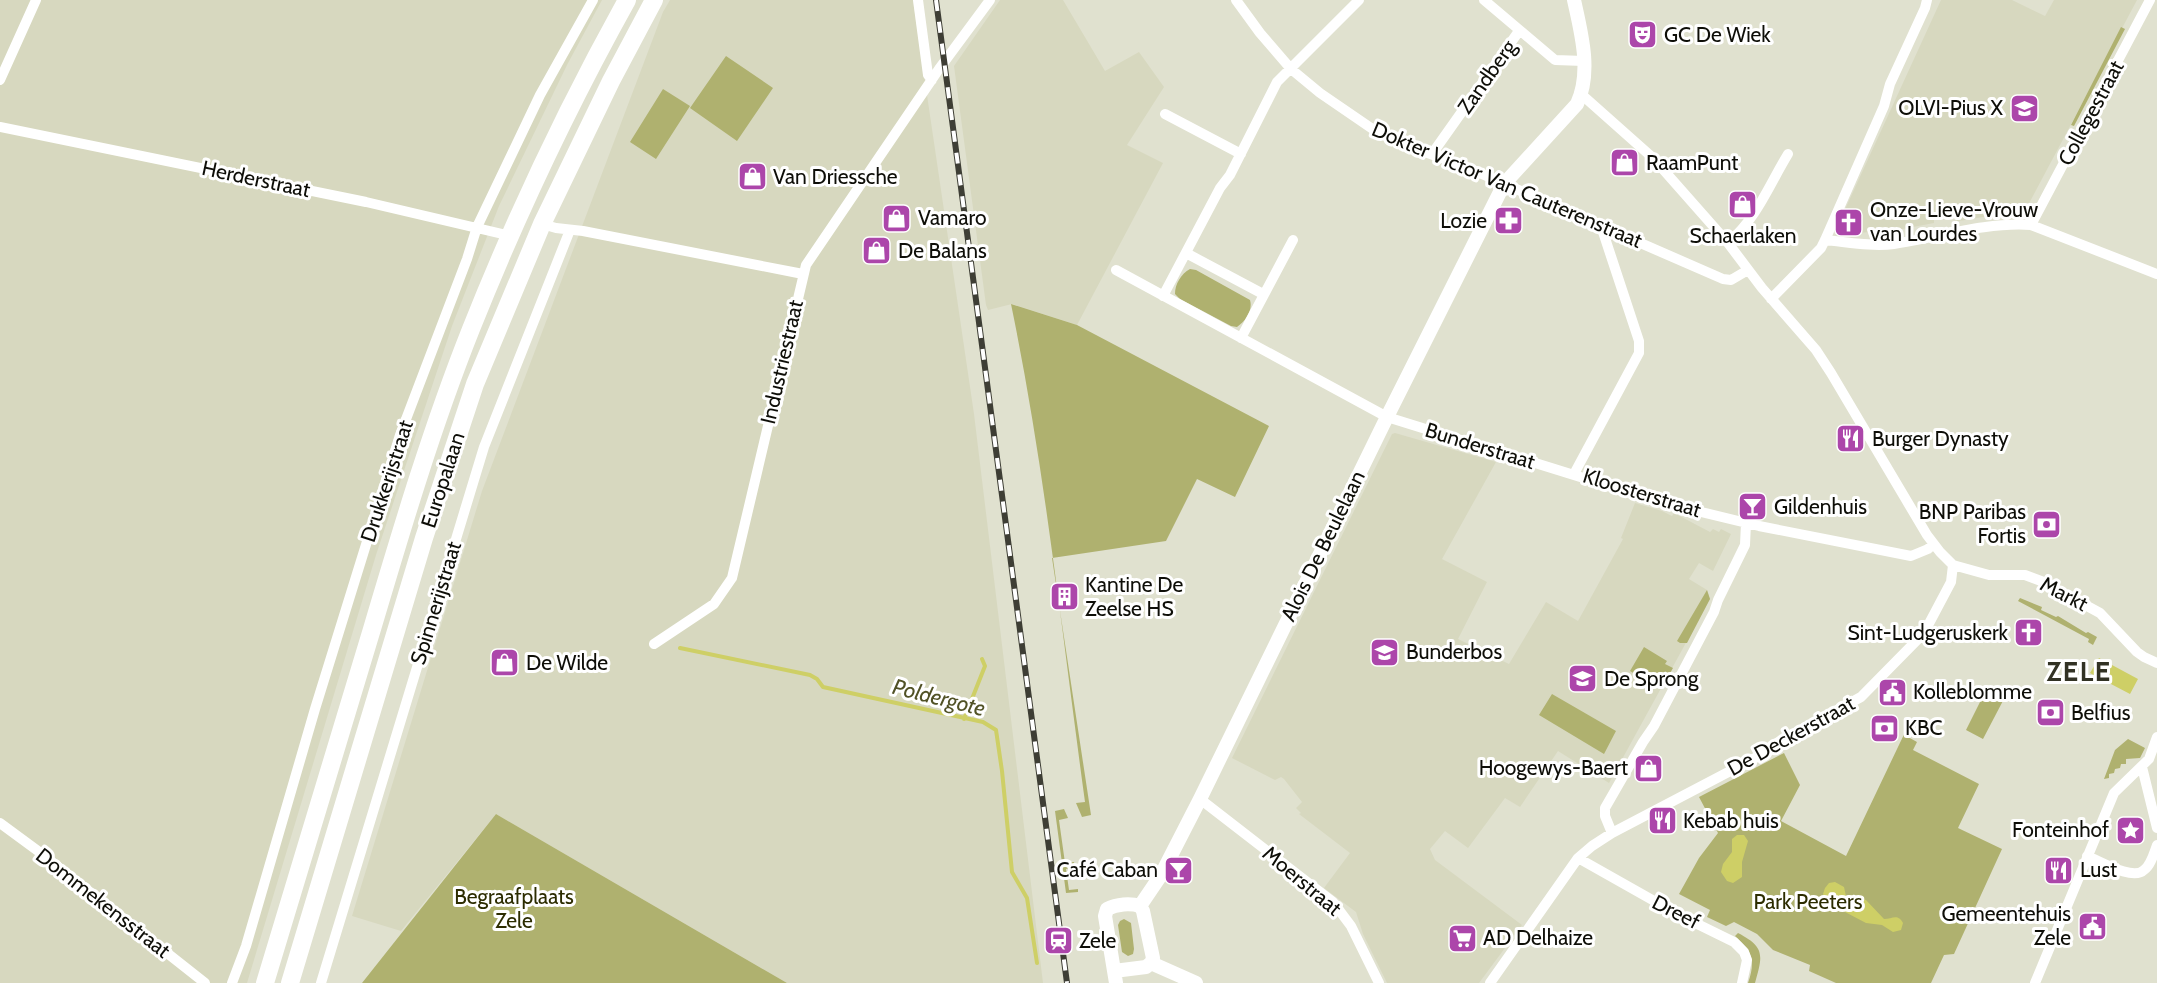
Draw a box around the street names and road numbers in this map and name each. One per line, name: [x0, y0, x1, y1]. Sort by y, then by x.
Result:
street label: Zandberg: [1452, 35, 1521, 118]
street label: Collegestraat: [2052, 56, 2129, 170]
street label: Dokter Victor Van Cauterenstraat: [1368, 116, 1646, 253]
street label: Herderstraat: [200, 155, 312, 202]
street label: Industriestraat: [755, 297, 808, 426]
street label: Drukkerijstraat: [355, 417, 419, 545]
street label: Bunderstraat: [1422, 417, 1538, 474]
street label: Europalaan: [415, 429, 470, 531]
street label: Kloosterstraat: [1580, 463, 1704, 522]
street label: Alois De Beulelaan: [1275, 466, 1370, 625]
street label: Spinnerijstraat: [405, 538, 467, 668]
street label: Markt: [2036, 571, 2092, 616]
street label: De Deckerstraat: [1723, 690, 1859, 781]
street label: Moerstraat: [1258, 840, 1347, 921]
street label: Dommekensstraat: [31, 842, 176, 963]
street label: Dreef: [1648, 889, 1704, 934]

